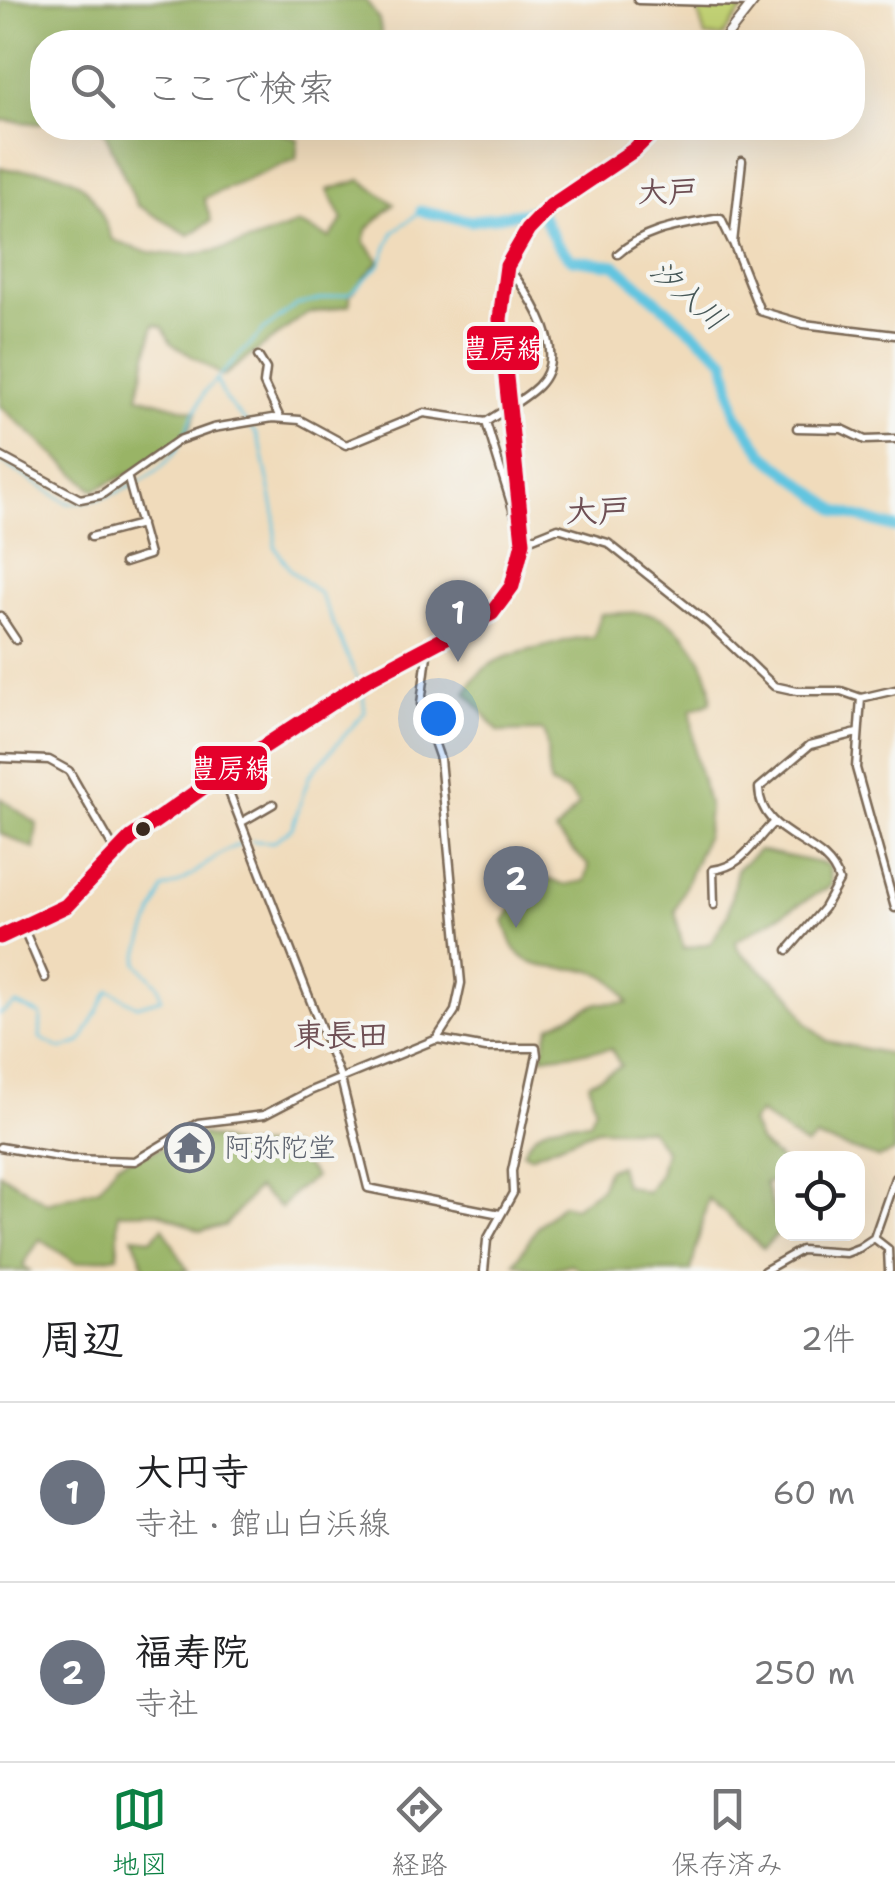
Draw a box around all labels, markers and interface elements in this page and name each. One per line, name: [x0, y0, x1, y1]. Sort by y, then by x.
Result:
search box: [30, 30, 865, 140]
icon: search: [65, 58, 120, 113]
text: ここで検索: [145, 62, 335, 113]
district label: 大戸: [638, 171, 698, 212]
water label: 汐入川: [641, 250, 736, 340]
line badge: 豊房線: [465, 324, 541, 372]
text: 豊房線: [461, 329, 545, 367]
district label: 大戸: [566, 489, 630, 532]
pin: 1: [426, 580, 490, 662]
your location: [413, 693, 464, 744]
line badge: 豊房線: [193, 744, 269, 792]
text: 豊房線: [189, 749, 273, 787]
unlabelled marker: [133, 819, 153, 839]
pin: 2: [484, 846, 548, 928]
district label: 東長田: [293, 1013, 389, 1056]
temple icon: 阿弥陀堂: [163, 1121, 215, 1173]
place label: 阿弥陀堂: [224, 1128, 336, 1166]
map controls: [775, 1151, 865, 1241]
button: locate: [775, 1151, 865, 1241]
text: 周辺: [40, 1311, 124, 1367]
text: 2件: [801, 1317, 855, 1360]
text: 大円寺: [135, 1446, 249, 1497]
text: 1: [65, 1471, 80, 1514]
text: 60 m: [773, 1471, 855, 1514]
text: 寺社 · 館山白浜線: [135, 1501, 390, 1544]
text: 福寿院: [135, 1626, 249, 1677]
text: 2: [61, 1651, 84, 1694]
text: 250 m: [753, 1651, 855, 1694]
text: 寺社: [135, 1681, 199, 1724]
tab: 地図: [112, 1782, 168, 1883]
tab: 経路: [391, 1782, 447, 1883]
tab: 保存済み: [671, 1782, 783, 1883]

